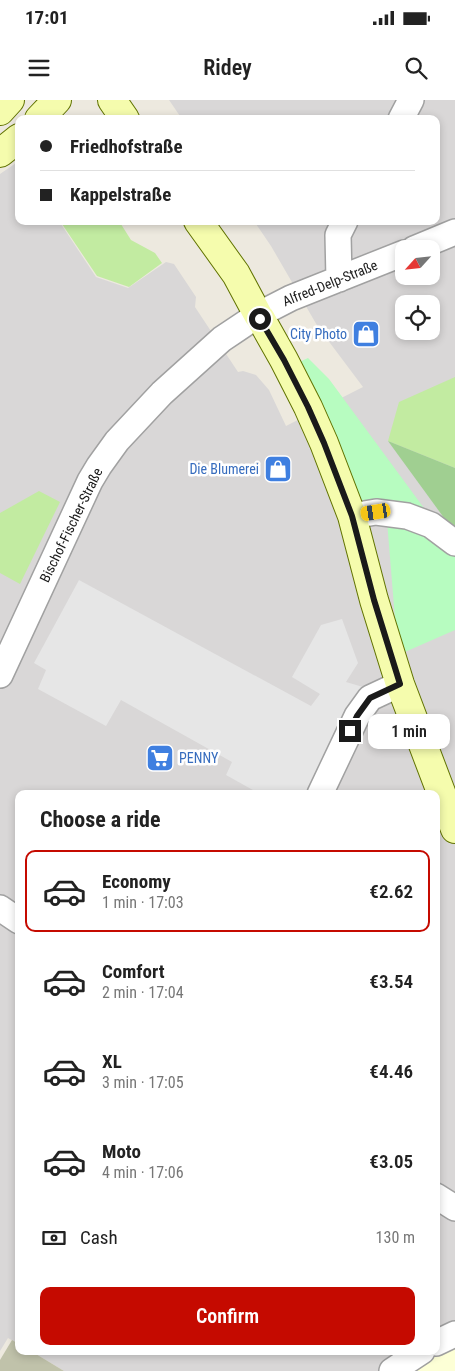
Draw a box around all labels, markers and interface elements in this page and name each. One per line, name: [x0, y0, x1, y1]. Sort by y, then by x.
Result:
text: 17:01: [25, 6, 69, 29]
icon: menu: [25, 54, 53, 82]
icon: search: [402, 54, 430, 82]
text: Ridey: [203, 55, 252, 80]
text: Friedhofstraße: [70, 135, 183, 158]
text: Kappelstraße: [70, 183, 171, 206]
north arrow: [395, 240, 440, 285]
map controls: [395, 240, 440, 340]
street label: Alfred-Delp-Straße: [280, 257, 380, 309]
button: locate: [395, 295, 440, 340]
route start: [249, 308, 271, 330]
shop icon: City Photo: [351, 319, 381, 349]
place label: City Photo: [290, 326, 347, 342]
shop icon: Die Blumerei: [263, 454, 293, 484]
place label: Die Blumerei: [189, 461, 259, 477]
street label: Bischof-Fischer-Straße: [36, 465, 106, 585]
car: [360, 502, 391, 522]
callout: 1 min: [368, 714, 450, 748]
route end: [339, 720, 361, 742]
text: 1 min: [391, 722, 427, 741]
supermarket icon: PENNY: [145, 743, 175, 773]
place label: PENNY: [179, 750, 219, 766]
text: Choose a ride: [40, 807, 161, 832]
icon: car: [42, 869, 87, 914]
text: Economy: [102, 870, 171, 893]
text: €2.62: [369, 880, 413, 903]
text: 1 min · 17:03: [102, 893, 184, 912]
icon: car: [42, 959, 87, 1004]
text: Comfort: [102, 960, 165, 983]
text: €3.54: [369, 970, 413, 993]
text: 2 min · 17:04: [102, 983, 184, 1002]
icon: car: [42, 1049, 87, 1094]
text: XL: [102, 1050, 122, 1073]
text: €4.46: [369, 1060, 413, 1083]
text: 3 min · 17:05: [102, 1073, 184, 1092]
icon: car: [42, 1139, 87, 1184]
text: Moto: [102, 1140, 141, 1163]
text: €3.05: [369, 1150, 413, 1173]
text: 4 min · 17:06: [102, 1163, 184, 1182]
icon: cash: [40, 1224, 68, 1252]
text: Cash: [80, 1226, 118, 1249]
text: 130 m: [376, 1228, 415, 1247]
button: Confirm: [40, 1287, 415, 1345]

